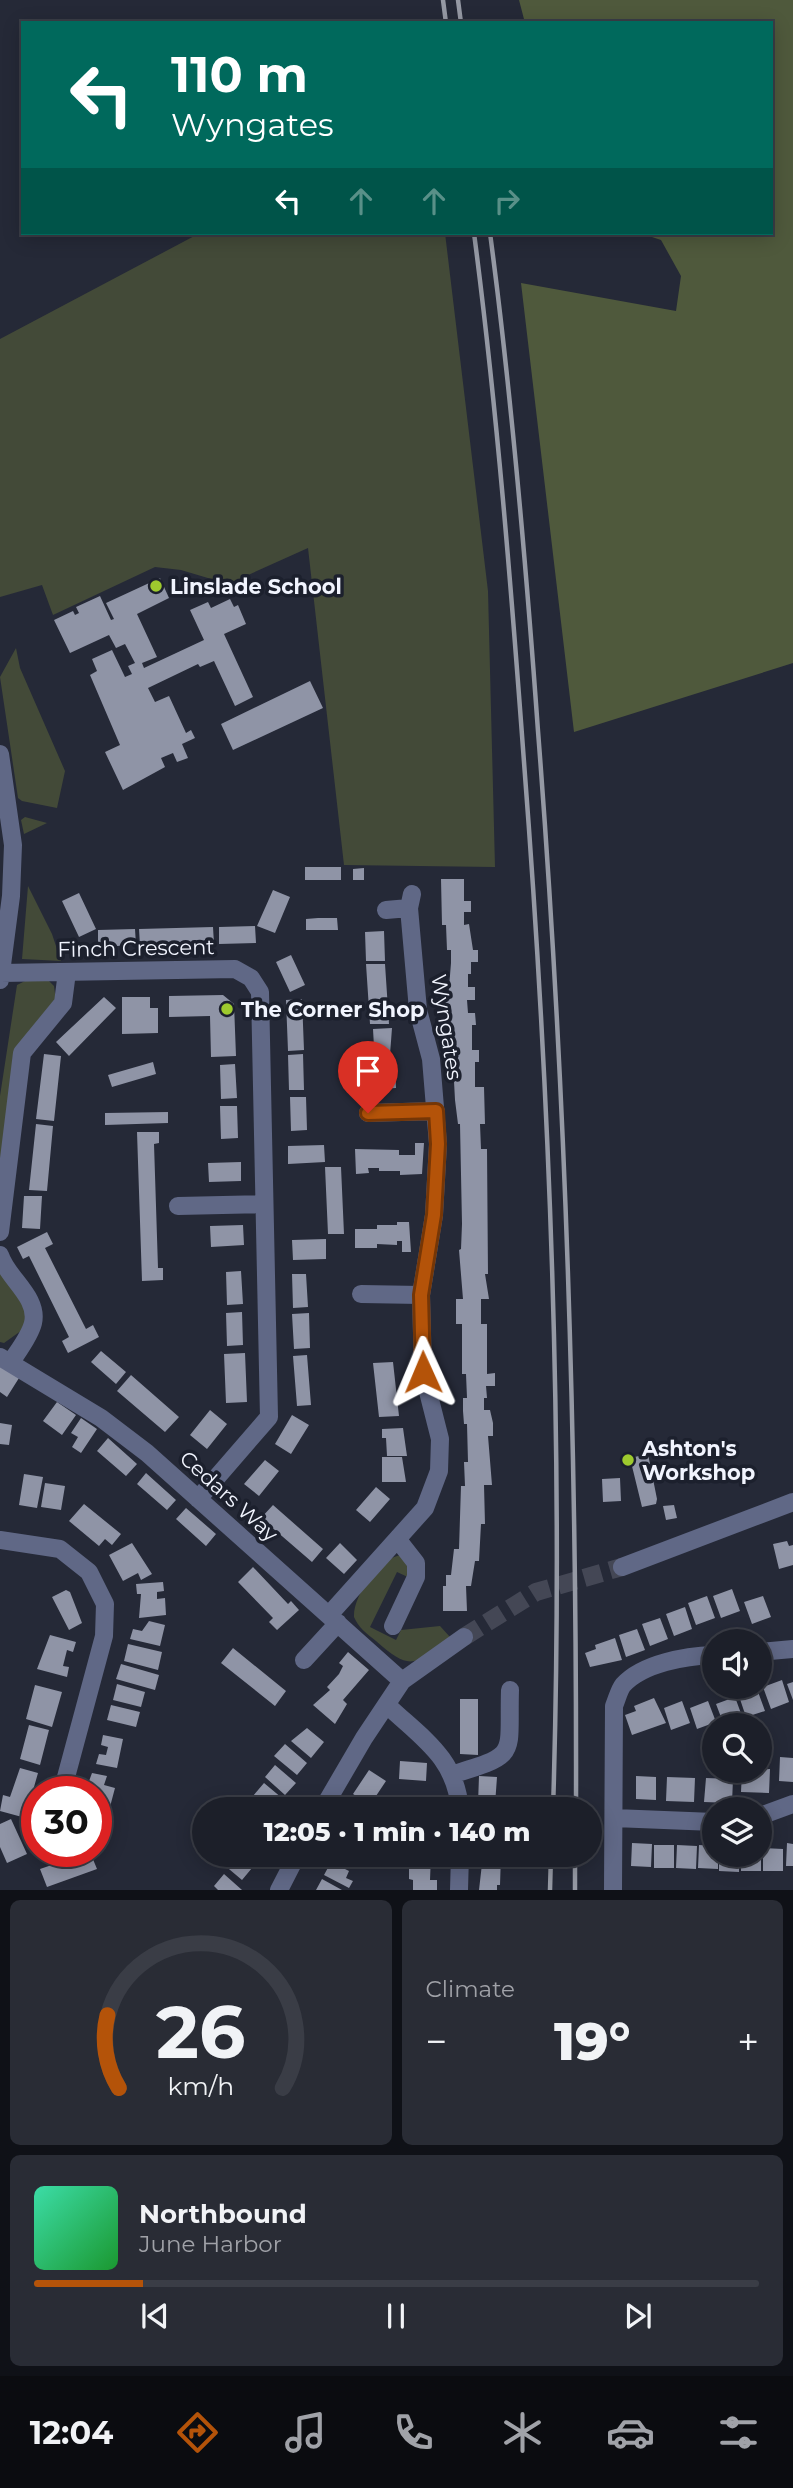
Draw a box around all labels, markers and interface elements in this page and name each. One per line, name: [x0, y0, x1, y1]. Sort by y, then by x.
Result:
text: 110 m: [171, 45, 308, 104]
icon: left: [56, 49, 147, 140]
text: Wyngates: [171, 105, 334, 144]
icon: left: [269, 182, 307, 220]
icon: ahead: [342, 182, 380, 220]
icon: ahead: [415, 182, 453, 220]
icon: right: [488, 182, 526, 220]
place label: Linslade School: [170, 574, 342, 599]
marker: Linslade School: [148, 578, 164, 594]
street label: Finch Crescent: [57, 934, 215, 962]
street label: Wyngates: [426, 972, 468, 1082]
place label: The Corner Shop: [241, 997, 424, 1022]
marker: The Corner Shop: [219, 1001, 235, 1017]
pin: [338, 1041, 398, 1113]
icon: arrive: [349, 1052, 387, 1090]
position arrow: [386, 1335, 460, 1409]
place label: Ashton's Workshop: [641, 1436, 755, 1485]
street label: Cedars Way: [175, 1445, 284, 1547]
marker: Ashton's Workshop: [620, 1452, 636, 1468]
map controls: [702, 1629, 772, 1867]
button: sound: [702, 1629, 772, 1699]
button: search: [702, 1713, 772, 1783]
speed limit sign: 30: [21, 1776, 112, 1867]
button: layers: [702, 1797, 772, 1867]
text: 12:05 · 1 min · 140 m: [264, 1816, 530, 1848]
text: Climate: [426, 1975, 515, 2003]
text: 26: [156, 1989, 245, 2077]
text: 19°: [554, 2010, 631, 2073]
text: −: [426, 2018, 447, 2065]
text: +: [737, 2018, 759, 2065]
text: km/h: [167, 2071, 234, 2101]
text: Northbound: [139, 2198, 307, 2230]
text: June Harbor: [139, 2230, 282, 2258]
icon: previous: [136, 2297, 174, 2335]
icon: pause: [377, 2297, 415, 2335]
icon: next: [619, 2297, 657, 2335]
icon: directions: [173, 2408, 222, 2457]
icon: music: [281, 2408, 330, 2457]
icon: phone: [389, 2408, 438, 2457]
icon: climate: [498, 2408, 547, 2457]
icon: car: [606, 2408, 655, 2457]
icon: filters: [714, 2408, 763, 2457]
text: 12:04: [30, 2413, 113, 2452]

